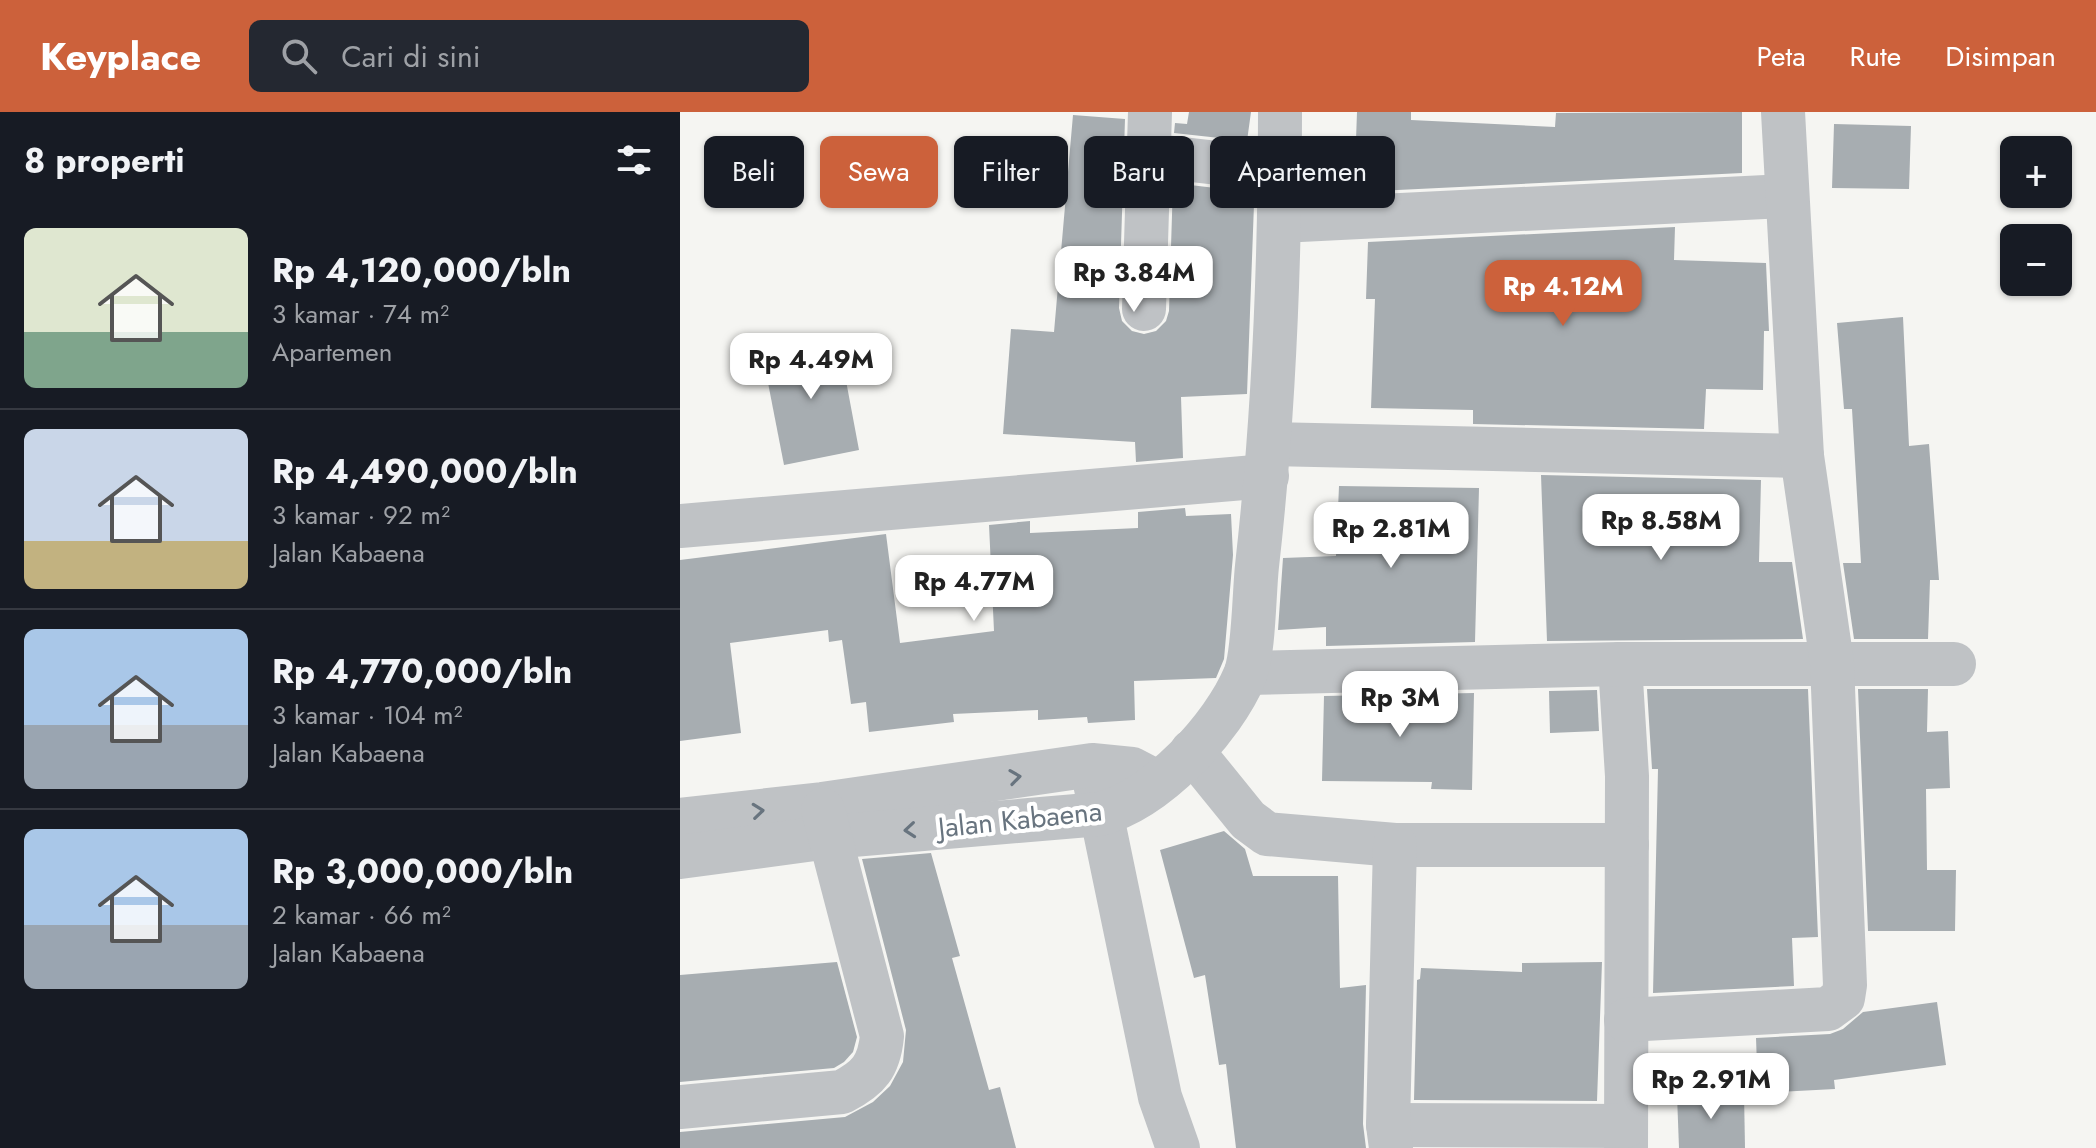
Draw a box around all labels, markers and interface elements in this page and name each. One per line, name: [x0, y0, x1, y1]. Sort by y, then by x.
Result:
search box: [249, 20, 809, 92]
text: Keyplace: [40, 29, 201, 84]
icon: search: [277, 34, 321, 78]
text: Cari di sini: [341, 35, 481, 78]
text: Peta: [1756, 36, 1806, 77]
text: Rute: [1850, 36, 1901, 77]
text: Disimpan: [1945, 36, 2056, 77]
text: 8 properti: [24, 136, 185, 185]
chip: Beli: [704, 136, 804, 208]
chip: Sewa: [820, 136, 938, 208]
chip: Filter: [954, 136, 1068, 208]
chip: Baru: [1084, 136, 1194, 208]
chip: Apartemen: [1210, 136, 1395, 208]
map controls: [2000, 136, 2072, 296]
button: +: [2000, 136, 2072, 208]
icon: filters: [612, 138, 656, 182]
button: −: [2000, 224, 2072, 296]
text: Rp 4,120,000/bln: [272, 246, 571, 295]
pin: Rp 3.84M: [1051, 246, 1217, 314]
text: Rp 3.84M: [1073, 253, 1195, 291]
icon: home: [88, 260, 184, 356]
pin: Rp 4.12M: [1480, 260, 1646, 328]
text: Rp 4.12M: [1503, 267, 1623, 305]
text: 3 kamar · 74 m²: [272, 295, 449, 333]
text: Apartemen: [272, 333, 392, 371]
pin: Rp 4.49M: [728, 333, 894, 401]
text: Rp 4.49M: [748, 340, 874, 378]
text: Rp 4,490,000/bln: [272, 447, 578, 496]
icon: home: [88, 461, 184, 557]
pin: Rp 8.58M: [1578, 494, 1744, 562]
text: 3 kamar · 92 m²: [272, 496, 450, 534]
text: Rp 8.58M: [1600, 501, 1722, 539]
pin: Rp 2.81M: [1308, 502, 1474, 570]
text: Rp 2.81M: [1332, 509, 1450, 547]
text: Jalan Kabaena: [272, 534, 425, 572]
pin: Rp 4.77M: [891, 555, 1057, 623]
text: Rp 4.77M: [913, 562, 1035, 600]
text: Rp 4,770,000/bln: [272, 647, 572, 696]
icon: home: [88, 661, 184, 757]
pin: Rp 3M: [1344, 671, 1456, 739]
text: Rp 3M: [1360, 678, 1440, 716]
text: 3 kamar · 104 m²: [272, 696, 463, 734]
text: Jalan Kabaena: [272, 734, 425, 772]
one-way arrow: [1008, 769, 1022, 786]
street label: Jalan Kabaena: [932, 791, 1104, 849]
one-way arrow: [751, 803, 764, 820]
one-way arrow: [903, 821, 916, 838]
text: Rp 3,000,000/bln: [272, 847, 573, 896]
icon: home: [88, 861, 184, 957]
text: 2 kamar · 66 m²: [272, 896, 451, 934]
text: Jalan Kabaena: [272, 934, 425, 972]
pin: Rp 2.91M: [1628, 1053, 1794, 1121]
text: Rp 2.91M: [1651, 1060, 1771, 1098]

